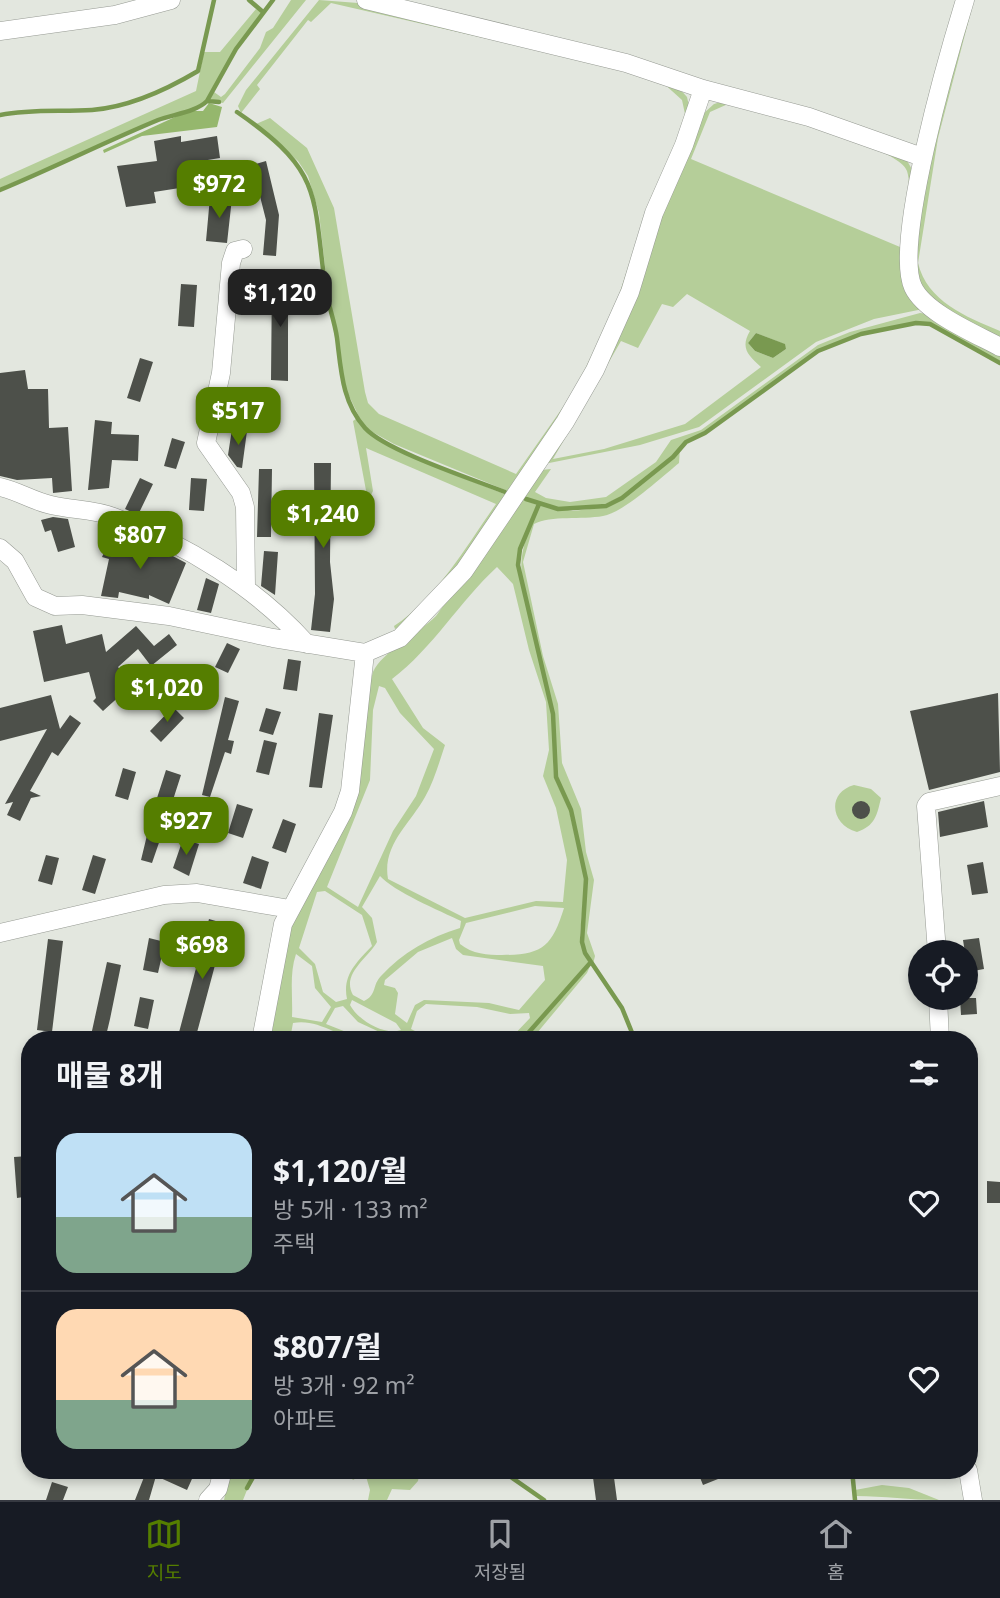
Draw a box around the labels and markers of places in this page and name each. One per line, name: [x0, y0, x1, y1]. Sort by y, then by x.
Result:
pin: $972: [178, 160, 260, 220]
pin: $1,120: [223, 270, 337, 329]
pin: $517: [197, 388, 279, 447]
pin: $1,240: [266, 490, 380, 550]
pin: $807: [99, 512, 181, 571]
pin: $1,020: [110, 664, 224, 724]
pin: $927: [145, 798, 227, 857]
pin: $698: [161, 922, 243, 981]

